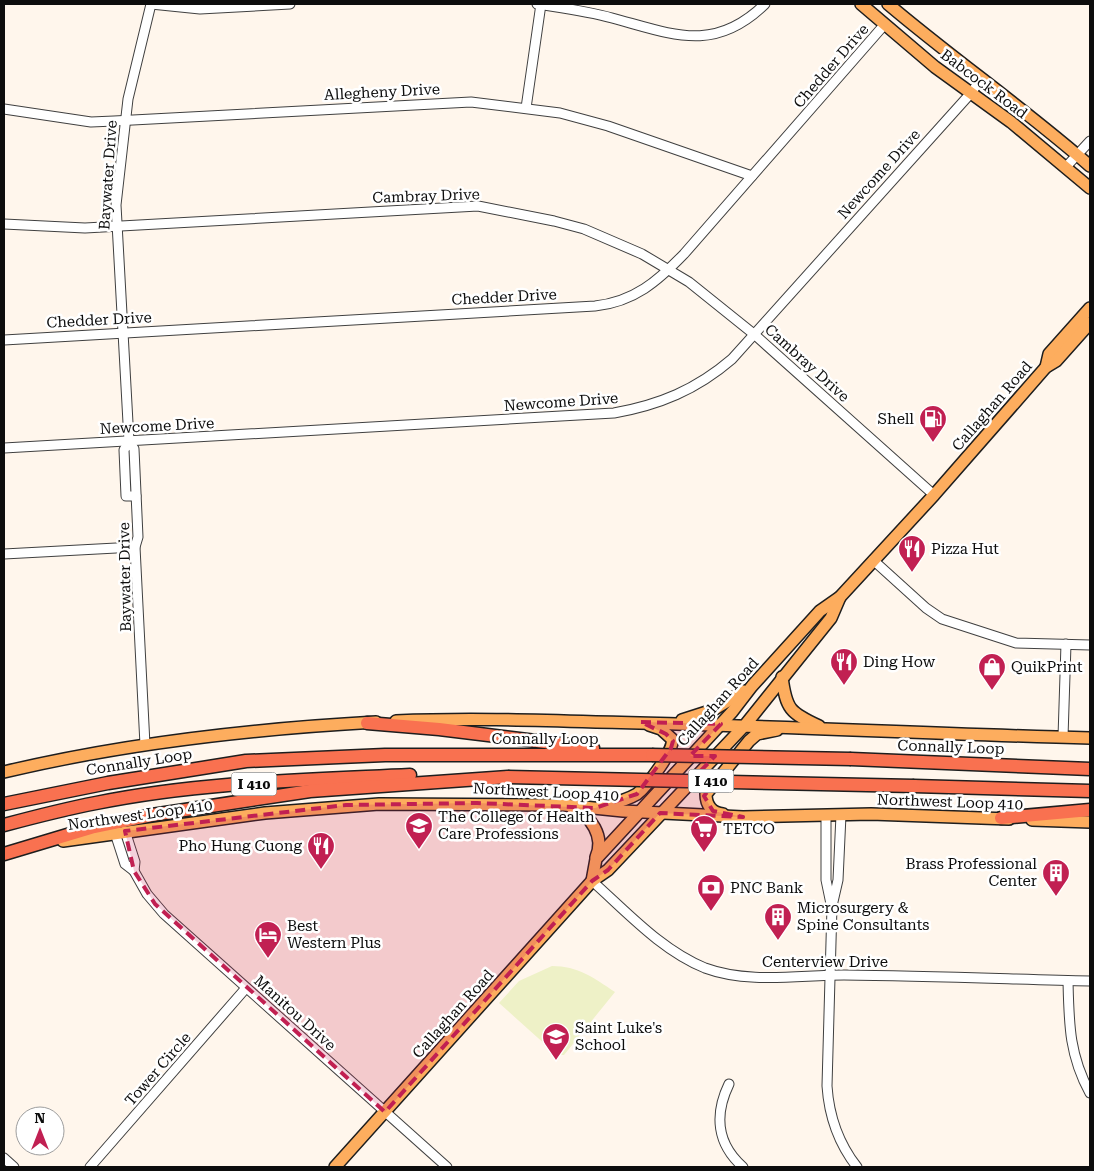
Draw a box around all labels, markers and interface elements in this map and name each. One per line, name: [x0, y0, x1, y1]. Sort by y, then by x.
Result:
street label: Chedder Drive: [790, 20, 872, 112]
street label: Babcock Road: [937, 46, 1031, 123]
street label: Allegheny Drive: [324, 80, 440, 104]
street label: Baywater Drive: [95, 120, 121, 230]
street label: Newcome Drive: [834, 125, 924, 223]
street label: Cambray Drive: [372, 185, 480, 207]
street label: Chedder Drive: [451, 285, 557, 309]
street label: Chedder Drive: [46, 308, 152, 332]
street label: Cambray Drive: [761, 320, 853, 406]
street label: Callaghan Road: [948, 357, 1036, 455]
street label: Newcome Drive: [503, 389, 619, 415]
fuel station icon: Shell: [918, 404, 948, 443]
place label: Shell: [878, 410, 914, 428]
street label: Newcome Drive: [99, 414, 215, 438]
street label: Baywater Drive: [115, 522, 135, 632]
restaurant icon: Pizza Hut: [897, 534, 927, 573]
place label: Pizza Hut: [931, 540, 999, 558]
restaurant icon: Ding How: [829, 647, 859, 686]
shop icon: QuikPrint: [977, 652, 1007, 691]
place label: Ding How: [863, 653, 936, 671]
street label: Callaghan Road: [674, 654, 763, 750]
place label: QuikPrint: [1011, 658, 1083, 676]
street label: Connally Loop: [491, 730, 599, 748]
street label: Connally Loop: [897, 736, 1005, 758]
street label: Connally Loop: [85, 745, 193, 779]
road number: I 410: [688, 769, 734, 792]
road number: I 410: [232, 772, 276, 796]
street label: Northwest Loop 410: [473, 779, 619, 805]
street label: Northwest Loop 410: [877, 790, 1023, 814]
street label: Northwest Loop 410: [66, 796, 214, 834]
place label: The College of Health Care Professions: [438, 808, 595, 843]
school or university icon: The College of Health Care Professions: [404, 811, 434, 850]
supermarket icon: TETCO: [689, 814, 719, 853]
place label: TETCO: [723, 820, 775, 838]
restaurant icon: Pho Hung Cuong: [306, 831, 336, 870]
place label: Pho Hung Cuong: [178, 837, 302, 855]
place label: Brass Professional Center: [905, 855, 1037, 890]
building icon: Brass Professional Center: [1041, 858, 1071, 897]
bank icon: PNC Bank: [696, 873, 726, 912]
place label: PNC Bank: [730, 879, 804, 897]
place label: Microsurgery & Spine Consultants: [797, 899, 929, 934]
building icon: Microsurgery & Spine Consultants: [763, 902, 793, 941]
place label: Best Western Plus: [287, 917, 381, 952]
hotel icon: Best Western Plus: [253, 920, 283, 959]
street label: Centerview Drive: [762, 953, 888, 971]
street label: Callaghan Road: [409, 966, 498, 1062]
street label: Manitou Drive: [250, 972, 340, 1054]
place label: Saint Luke's School: [575, 1019, 662, 1054]
school or university icon: Saint Luke's School: [541, 1022, 571, 1061]
street label: Tower Circle: [121, 1029, 195, 1109]
north arrow: [15, 1106, 65, 1156]
text: N: [35, 1110, 46, 1126]

